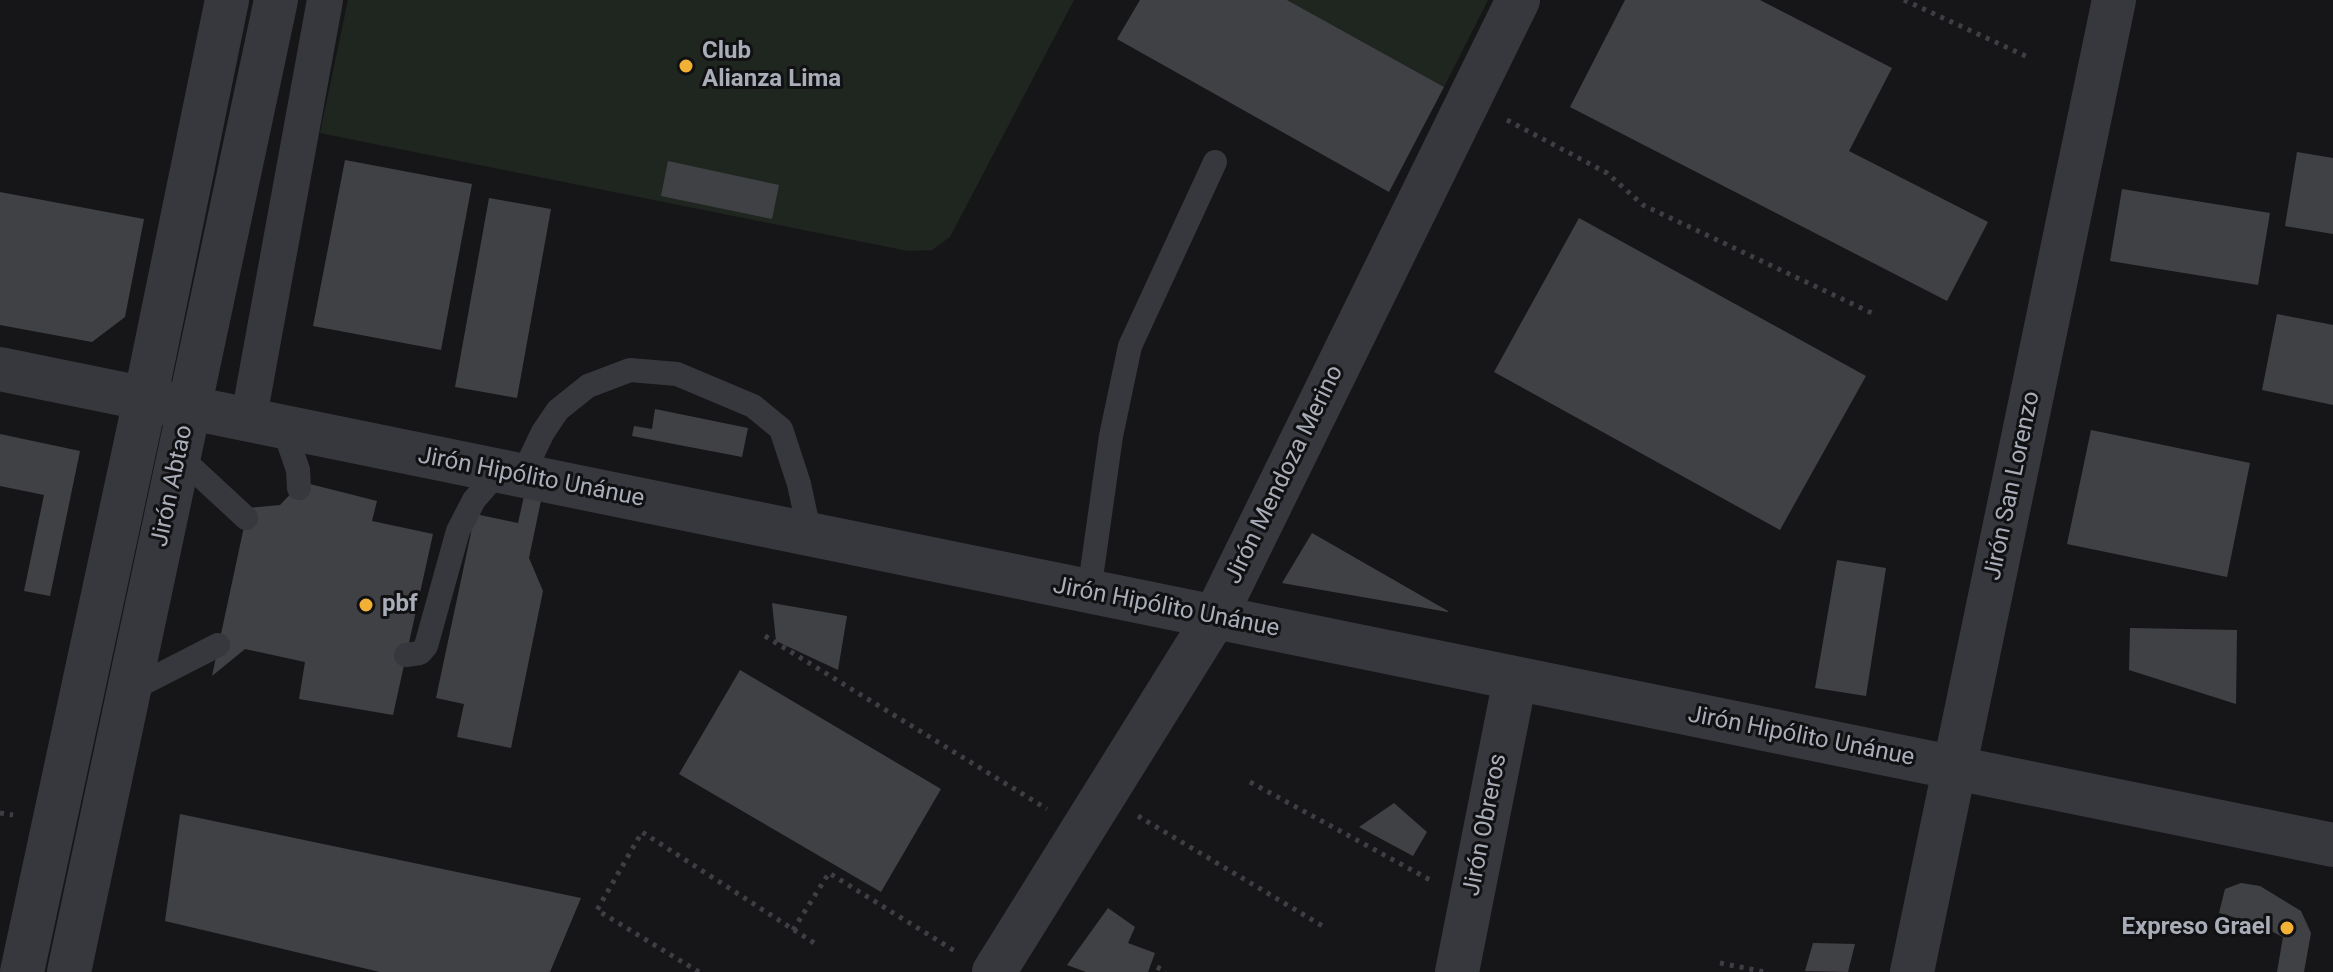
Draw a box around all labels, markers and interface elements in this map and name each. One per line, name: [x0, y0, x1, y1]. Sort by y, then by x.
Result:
place label: Club Alianza Lima: [702, 38, 841, 94]
marker: Club Alianza Lima: [677, 57, 695, 75]
street label: Jirón Mendoza Merino: [1220, 361, 1350, 589]
street label: Jirón San Lorenzo: [1979, 389, 2047, 583]
street label: Jirón Abtao: [146, 423, 200, 549]
street label: Jirón Hipólito Unánue: [415, 442, 647, 514]
street label: Jirón Hipólito Unánue: [1050, 572, 1282, 644]
place label: pbf: [382, 591, 418, 619]
marker: pbf: [357, 596, 375, 614]
street label: Jirón Hipólito Unánue: [1685, 701, 1917, 773]
street label: Jirón Obreros: [1458, 751, 1514, 899]
place label: Expreso Grael: [2122, 914, 2271, 942]
marker: Expreso Grael: [2278, 919, 2296, 937]

